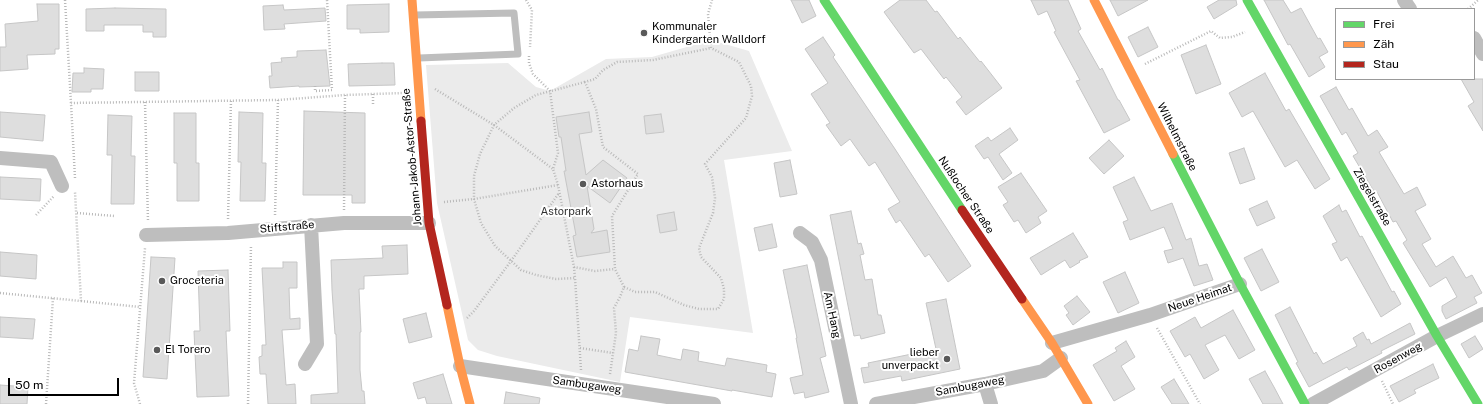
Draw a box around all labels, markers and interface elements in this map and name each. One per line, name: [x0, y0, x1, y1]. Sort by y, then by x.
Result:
legend: [1335, 8, 1475, 80]
text: Frei: [1373, 17, 1395, 31]
place label: Kommunaler Kindergarten Walldorf: [652, 20, 766, 46]
marker: Kommunaler Kindergarten Walldorf: [639, 28, 649, 38]
text: Zäh: [1373, 37, 1394, 51]
text: Stau: [1373, 57, 1399, 71]
street label: Johann-Jakob-Astor-Straße: [399, 88, 425, 226]
street label: Wilhelmstraße: [1154, 101, 1200, 173]
street label: Nußlocher Straße: [935, 154, 997, 236]
street label: Ziegelstraße: [1350, 166, 1394, 228]
place label: Astorhaus: [591, 177, 643, 191]
marker: Astorhaus: [578, 179, 588, 189]
park label: Astorpark: [541, 205, 591, 219]
street label: Stiftstraße: [259, 218, 315, 236]
place label: Groceteria: [170, 274, 224, 288]
marker: Groceteria: [157, 276, 167, 286]
street label: Neue Heimat: [1166, 281, 1234, 315]
street label: Am Hang: [821, 290, 843, 340]
street label: Rosenweg: [1372, 339, 1424, 377]
place label: El Torero: [165, 343, 211, 357]
marker: El Torero: [152, 345, 162, 355]
place label: lieber unverpackt: [882, 346, 939, 372]
marker: lieber unverpackt: [942, 354, 952, 364]
scale bar: [10, 370, 121, 396]
street label: Sambugaweg: [934, 373, 1006, 399]
street label: Sambugaweg: [551, 374, 623, 396]
text: 50 m: [15, 378, 43, 392]

